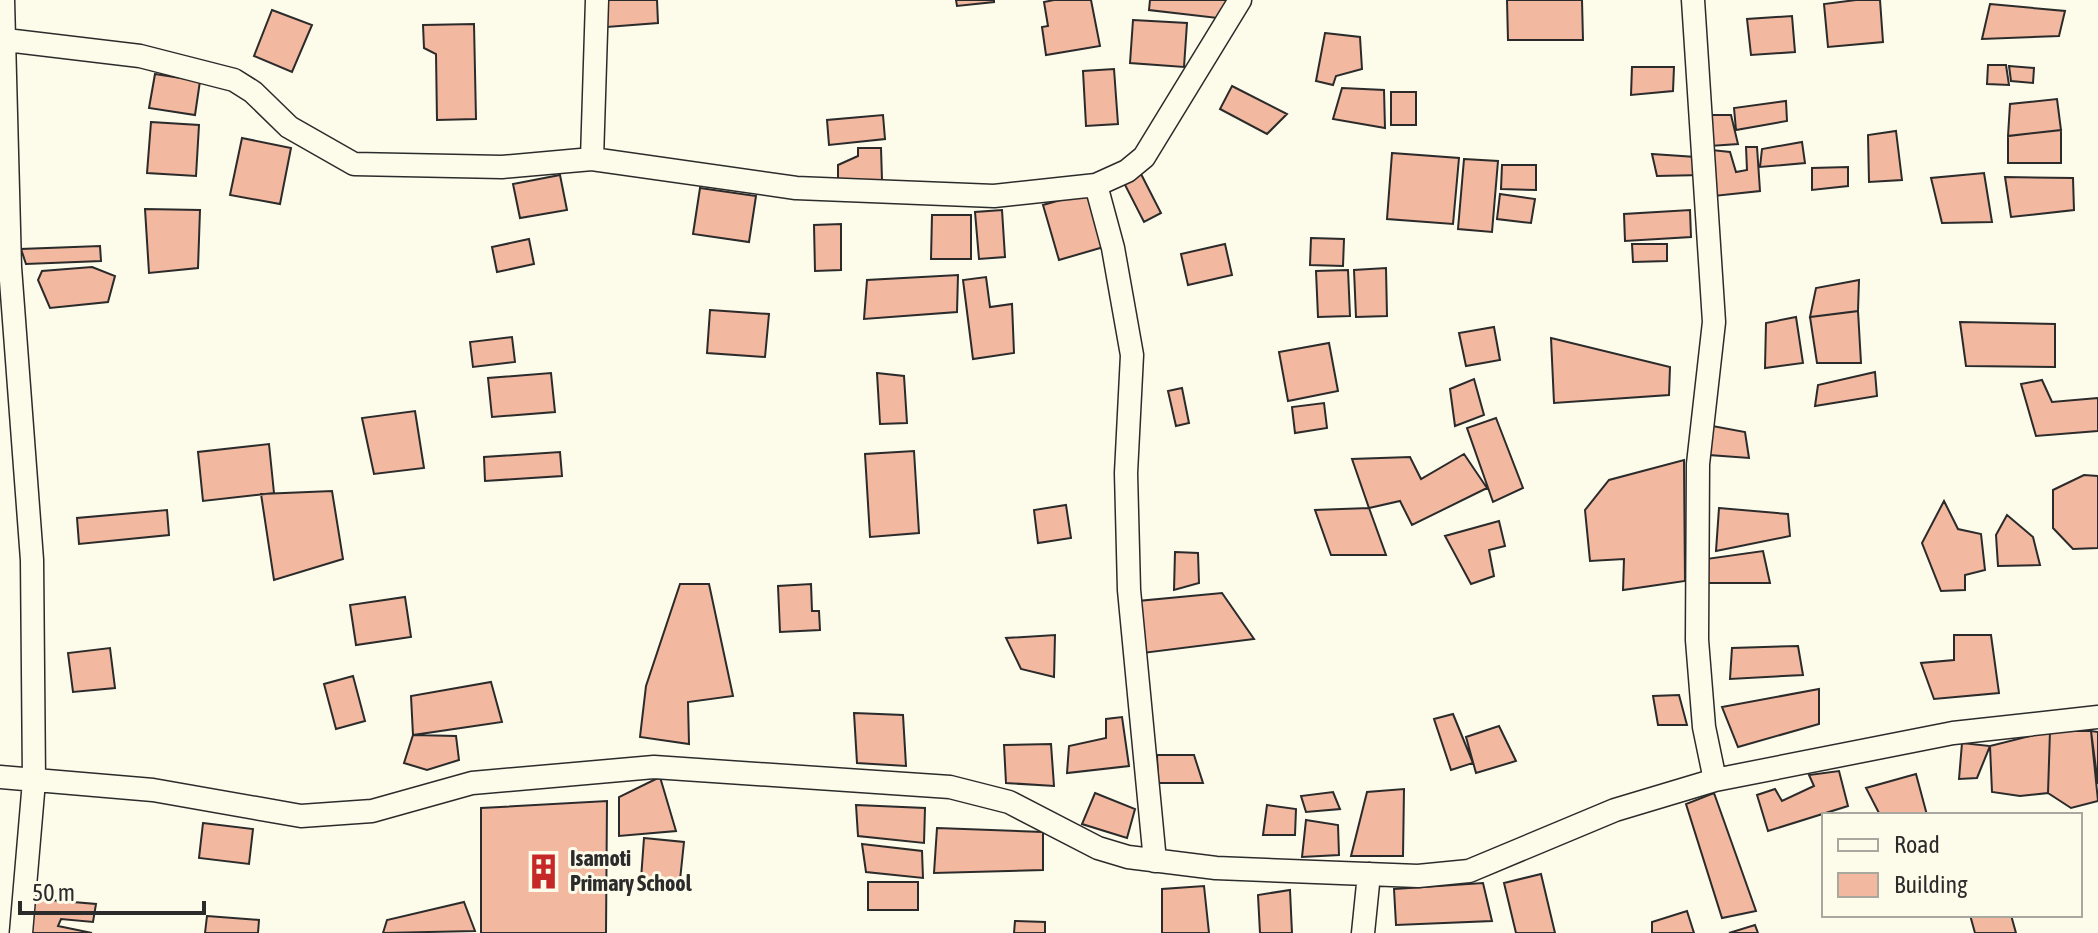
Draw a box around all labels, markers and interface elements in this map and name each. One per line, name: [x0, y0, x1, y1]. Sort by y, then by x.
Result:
legend: [1822, 813, 2082, 917]
text: Road: [1894, 831, 1940, 858]
place label: Isamoti Primary School: [570, 845, 693, 896]
building icon: Isamoti Primary School: [525, 852, 563, 890]
scale bar: [20, 865, 204, 915]
text: Building: [1894, 871, 1968, 898]
text: 50 m: [32, 879, 75, 906]

